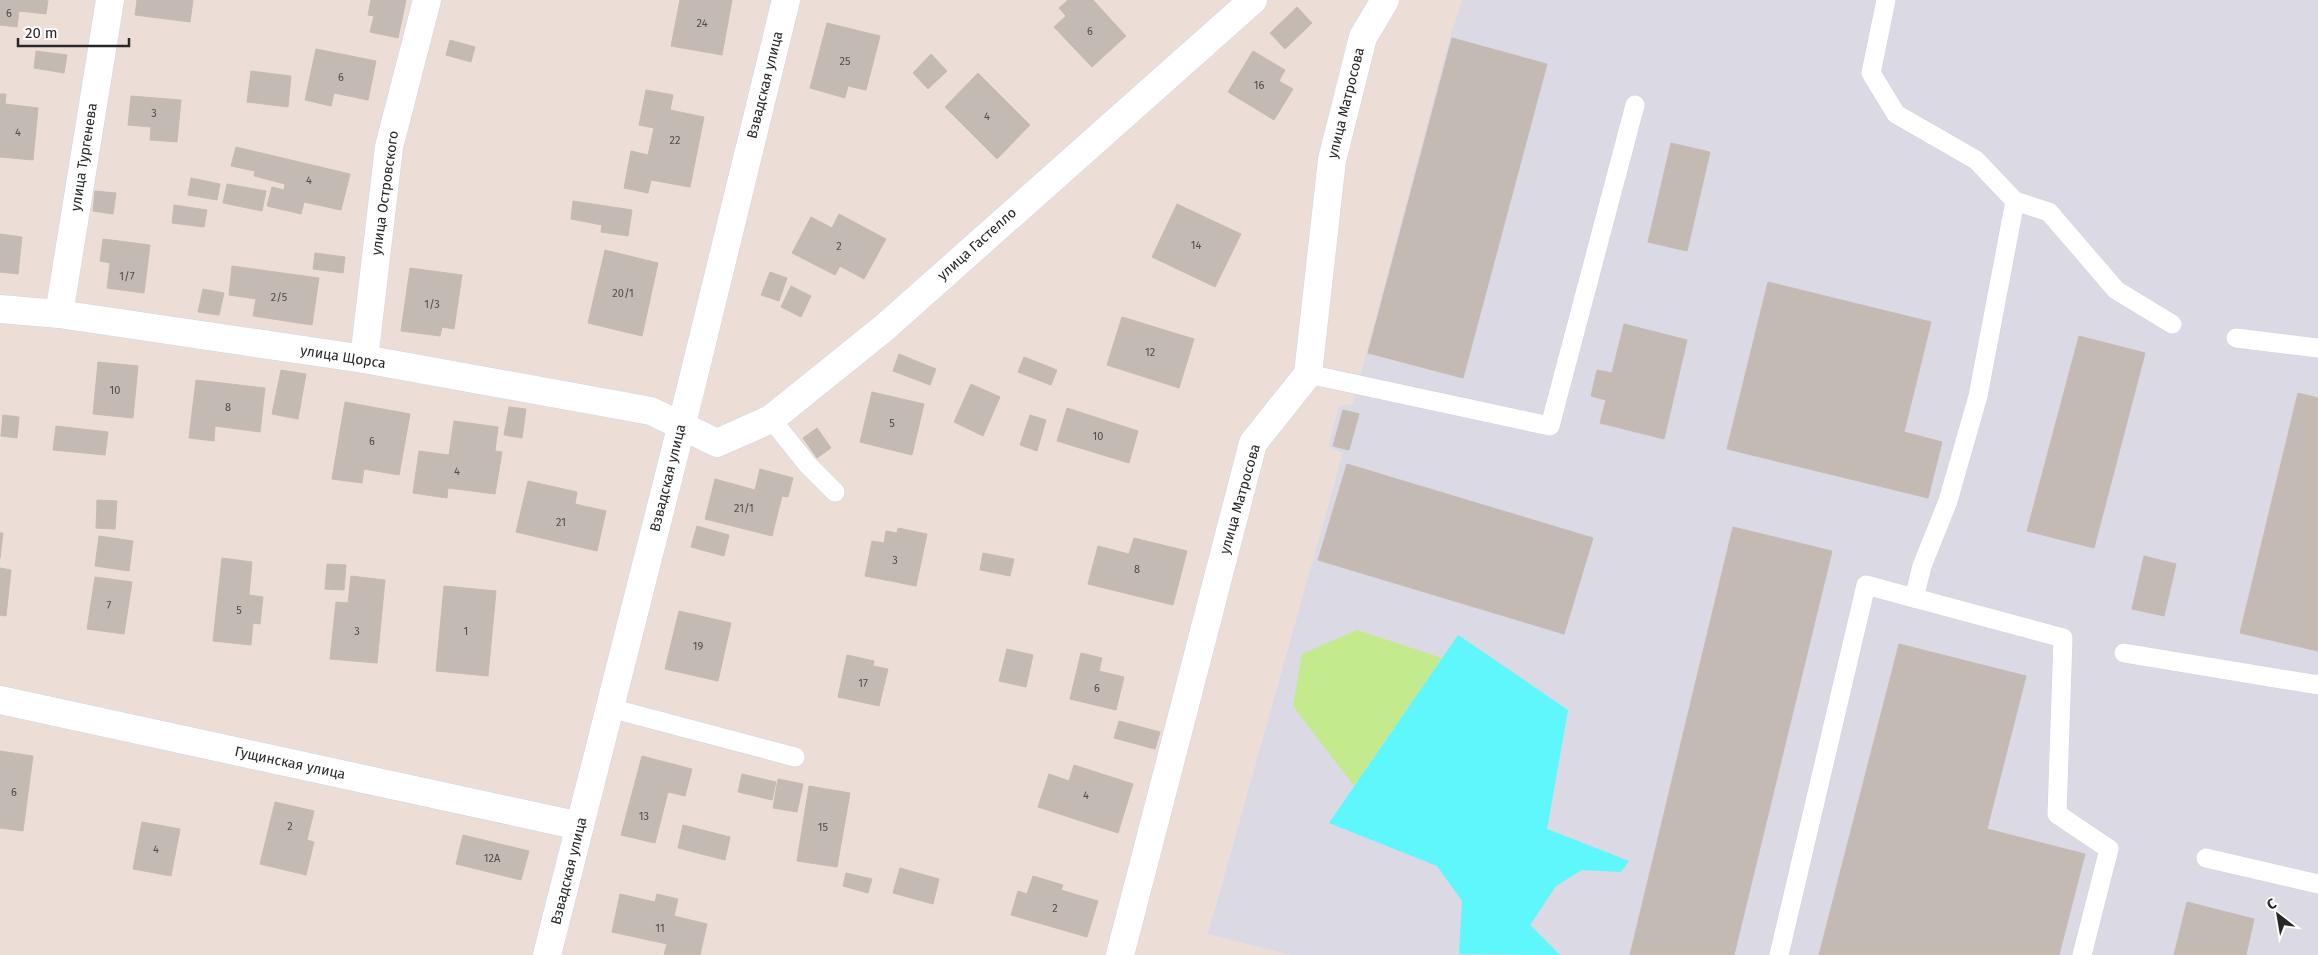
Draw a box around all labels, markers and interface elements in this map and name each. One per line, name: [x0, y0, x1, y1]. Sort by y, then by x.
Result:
house number: 6: [6, 7, 12, 20]
scale bar: [18, 15, 129, 47]
house number: 24: [697, 17, 708, 30]
text: 20 m: [25, 24, 58, 42]
house number: 6: [1087, 25, 1093, 38]
street label: Взвадская улица: [743, 29, 787, 141]
street label: улица Матросова: [1324, 46, 1368, 160]
house number: 25: [840, 55, 851, 68]
house number: 6: [338, 71, 344, 84]
house number: 16: [1254, 79, 1264, 92]
street label: улица Тургенева: [67, 102, 101, 212]
house number: 3: [151, 107, 157, 120]
house number: 4: [984, 110, 990, 123]
house number: 4: [15, 126, 21, 139]
street label: улица Островского: [368, 130, 402, 256]
house number: 22: [670, 134, 680, 147]
house number: 4: [306, 174, 312, 187]
street label: улица Гастелло: [934, 204, 1020, 284]
house number: 14: [1191, 239, 1201, 252]
house number: 2: [836, 240, 842, 253]
house number: 1/7: [119, 270, 135, 283]
house number: 20/1: [612, 287, 634, 300]
house number: 2/5: [271, 291, 288, 304]
house number: 1/3: [424, 298, 440, 311]
street label: улица Щорса: [299, 342, 387, 372]
house number: 12: [1145, 346, 1155, 359]
house number: 10: [110, 384, 120, 397]
house number: 8: [225, 401, 231, 414]
house number: 5: [889, 417, 895, 430]
street label: Взвадская улица: [646, 422, 690, 534]
house number: 10: [1093, 430, 1103, 443]
house number: 6: [369, 435, 375, 448]
street label: улица Матросова: [1216, 442, 1264, 556]
house number: 4: [454, 465, 460, 478]
house number: 21/1: [734, 502, 754, 515]
house number: 21: [556, 516, 566, 529]
house number: 3: [892, 554, 898, 567]
house number: 8: [1134, 563, 1140, 576]
house number: 7: [107, 599, 112, 612]
house number: 5: [236, 604, 242, 617]
house number: 3: [354, 625, 360, 638]
house number: 1: [464, 625, 468, 638]
house number: 19: [693, 640, 703, 653]
house number: 17: [858, 677, 868, 690]
house number: 6: [1094, 682, 1100, 695]
street label: Гущинская улица: [233, 743, 347, 783]
house number: 6: [11, 786, 17, 799]
house number: 4: [1083, 789, 1089, 802]
house number: 13: [639, 810, 649, 823]
street label: Взвадская улица: [547, 815, 591, 927]
house number: 2: [287, 820, 293, 833]
house number: 15: [818, 821, 829, 834]
house number: 4: [153, 843, 159, 856]
house number: 12А: [484, 852, 501, 865]
north arrow: [2253, 890, 2303, 940]
text: С: [2264, 895, 2279, 914]
house number: 2: [1052, 902, 1058, 915]
house number: 11: [655, 922, 665, 935]

